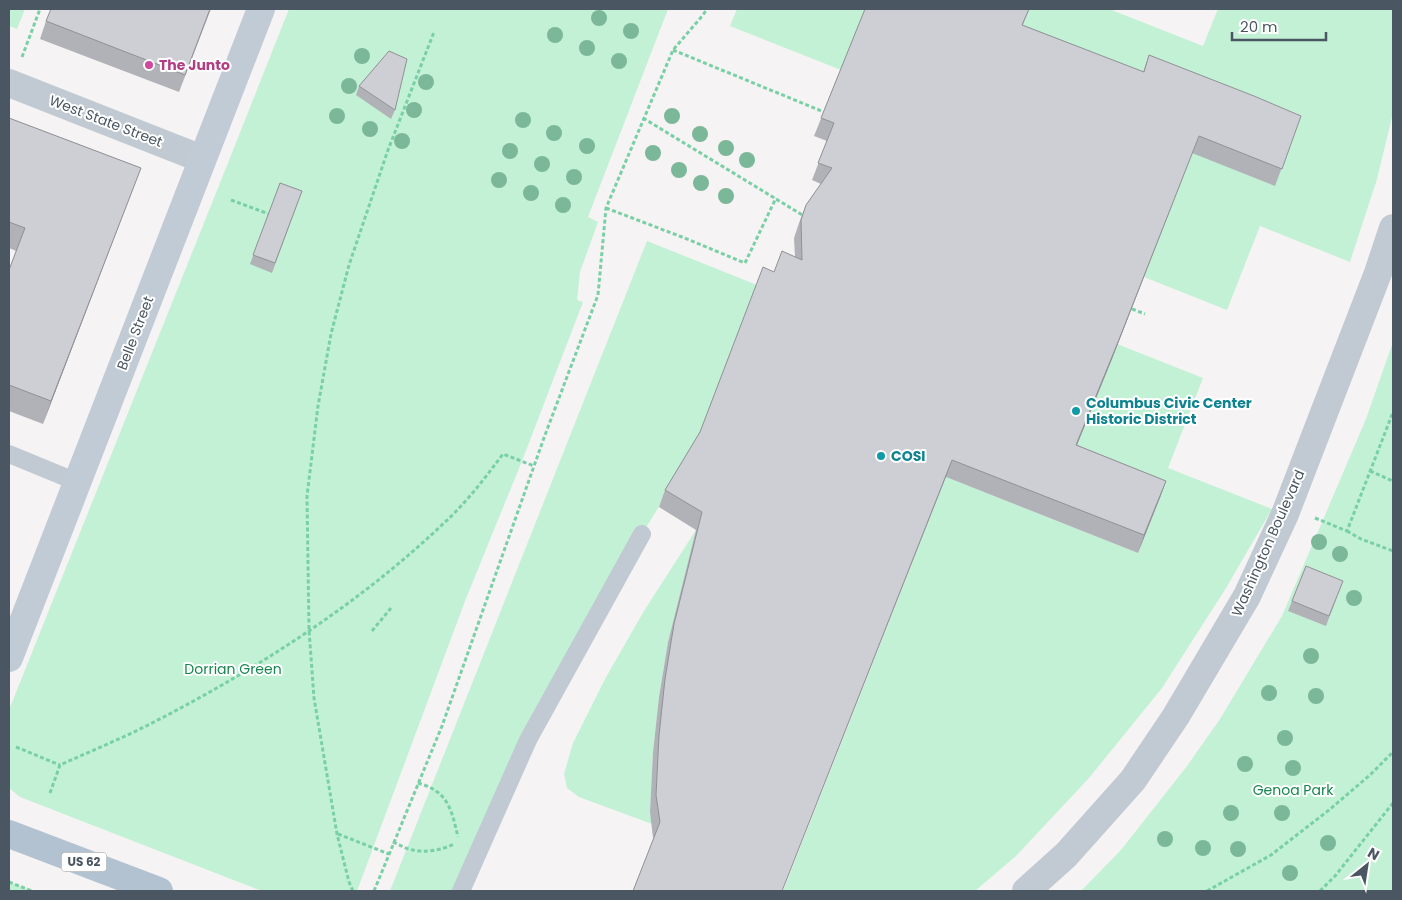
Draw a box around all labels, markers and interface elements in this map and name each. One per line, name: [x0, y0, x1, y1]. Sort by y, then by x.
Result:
scale bar: [1232, 10, 1326, 42]
text: 20 m: [1240, 16, 1278, 37]
place label: The Junto: [159, 55, 230, 75]
marker: The Junto: [143, 59, 155, 71]
street label: West State Street: [47, 90, 165, 152]
street label: Belle Street: [112, 293, 158, 373]
place label: Columbus Civic Center Historic District: [1086, 393, 1252, 429]
marker: Columbus Civic Center Historic District: [1070, 405, 1082, 417]
place label: COSI: [891, 446, 925, 466]
marker: COSI: [875, 450, 887, 462]
street label: Washington Boulevard: [1227, 466, 1309, 620]
park label: Dorrian Green: [184, 659, 282, 679]
park label: Genoa Park: [1253, 780, 1334, 800]
north arrow: [1342, 840, 1392, 890]
text: N: [1364, 842, 1383, 865]
road number: US 62: [62, 852, 106, 872]

